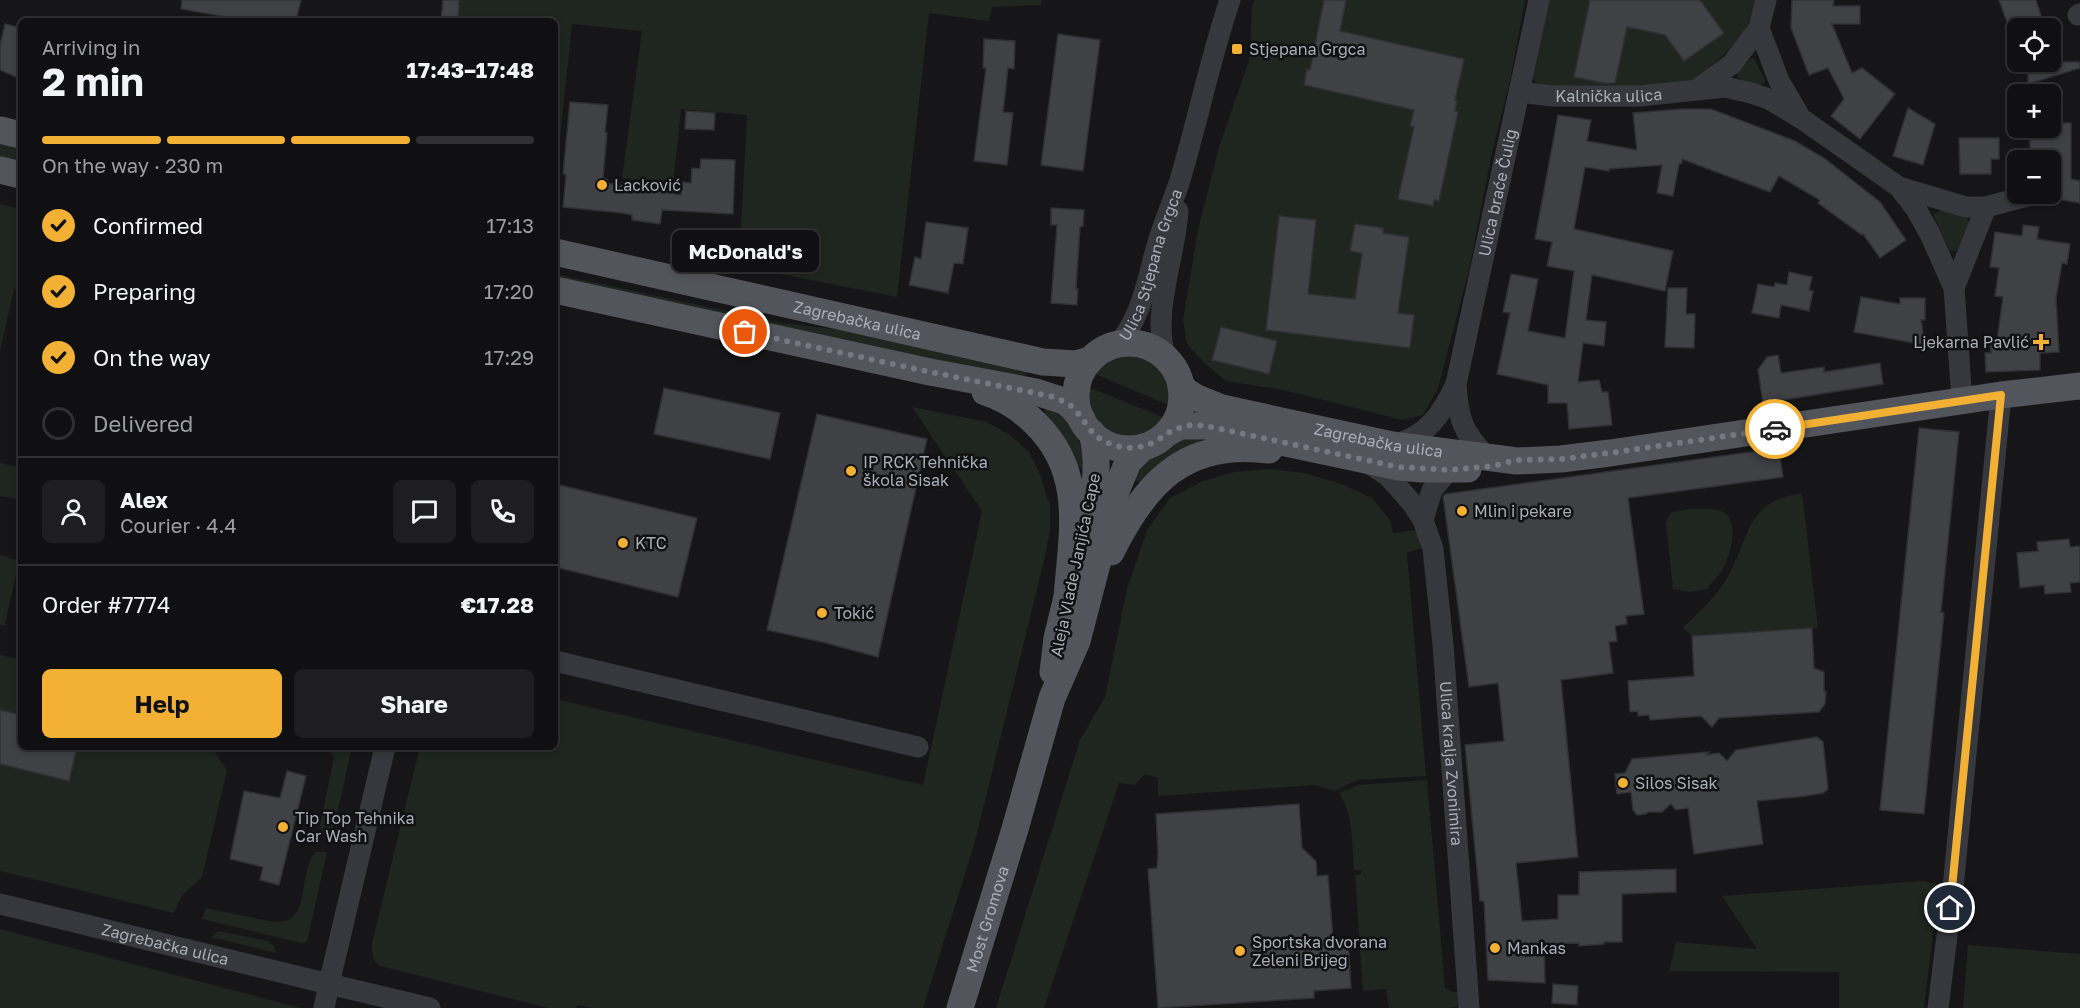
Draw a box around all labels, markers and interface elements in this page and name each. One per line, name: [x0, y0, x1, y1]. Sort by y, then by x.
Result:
map controls: [2007, 18, 2061, 204]
button: locate: [2007, 18, 2061, 72]
text: Arriving in: [42, 35, 140, 59]
place label: Stjepana Grgca: [1249, 39, 1366, 59]
marker: Stjepana Grgca: [1230, 42, 1244, 56]
text: 17:43–17:48: [407, 56, 534, 83]
text: 2 min: [42, 58, 144, 105]
street label: Kalnička ulica: [1555, 84, 1663, 106]
button: +: [2007, 84, 2061, 138]
street label: Ulica braće Čulig: [1474, 127, 1521, 258]
button: −: [2007, 150, 2061, 204]
text: On the way · 230 m: [42, 153, 223, 177]
place label: Lacković: [614, 175, 681, 195]
marker: Lacković: [595, 178, 609, 192]
street label: Ulica Stjepana Grgca: [1114, 186, 1186, 344]
icon: check: [42, 209, 75, 242]
text: Confirmed: [93, 212, 203, 239]
text: 17:13: [486, 213, 534, 237]
callout: McDonald's: [672, 230, 819, 272]
text: McDonald's: [688, 239, 803, 263]
icon: check: [42, 275, 75, 308]
text: Preparing: [93, 278, 196, 305]
text: 17:20: [484, 279, 534, 303]
street label: Zagrebačka ulica: [792, 296, 923, 344]
pin: [719, 306, 770, 357]
icon: bag: [728, 315, 761, 348]
place label: Ljekarna Pavlić: [1913, 332, 2029, 352]
marker: Ljekarna Pavlić: [2034, 335, 2048, 349]
icon: check: [42, 341, 75, 374]
text: On the way: [93, 344, 211, 371]
text: 17:29: [484, 345, 534, 369]
courier: [1745, 399, 1805, 459]
text: Delivered: [93, 410, 193, 437]
icon: car: [1759, 413, 1792, 446]
street label: Zagrebačka ulica: [1312, 418, 1444, 461]
place label: IP RCK Tehnička škola Sisak: [863, 452, 988, 490]
marker: IP RCK Tehnička škola Sisak: [844, 464, 858, 478]
street label: Aleja Vlade Janjića Cape: [1046, 471, 1104, 659]
button: person: [42, 480, 105, 543]
button: chat: [393, 480, 456, 543]
button: phone: [471, 480, 534, 543]
text: Alex: [120, 486, 168, 513]
place label: Mlin i pekare: [1474, 501, 1572, 521]
marker: Mlin i pekare: [1455, 504, 1469, 518]
text: Courier · 4.4: [120, 513, 237, 537]
place label: KTC: [635, 533, 667, 553]
marker: KTC: [616, 536, 630, 550]
text: Order #7774: [42, 591, 170, 618]
text: €17.28: [461, 591, 534, 618]
place label: Tokić: [834, 603, 874, 623]
marker: Tokić: [815, 606, 829, 620]
button: Help: [42, 669, 282, 738]
button: Share: [294, 669, 534, 738]
street label: Ulica kralja Zvonimira: [1436, 680, 1467, 846]
place label: Silos Sisak: [1635, 773, 1718, 793]
marker: Silos Sisak: [1616, 776, 1630, 790]
place label: Tip Top Tehnika Car Wash: [295, 808, 415, 846]
marker: Tip Top Tehnika Car Wash: [276, 820, 290, 834]
street label: Most Gromova: [962, 863, 1013, 975]
pin: [1924, 882, 1975, 933]
icon: home: [1933, 891, 1966, 924]
street label: Zagrebačka ulica: [99, 919, 231, 969]
place label: Sportska dvorana Zeleni Brijeg: [1252, 932, 1387, 970]
place label: Mankas: [1507, 938, 1566, 958]
marker: Mankas: [1488, 941, 1502, 955]
marker: Sportska dvorana Zeleni Brijeg: [1233, 944, 1247, 958]

